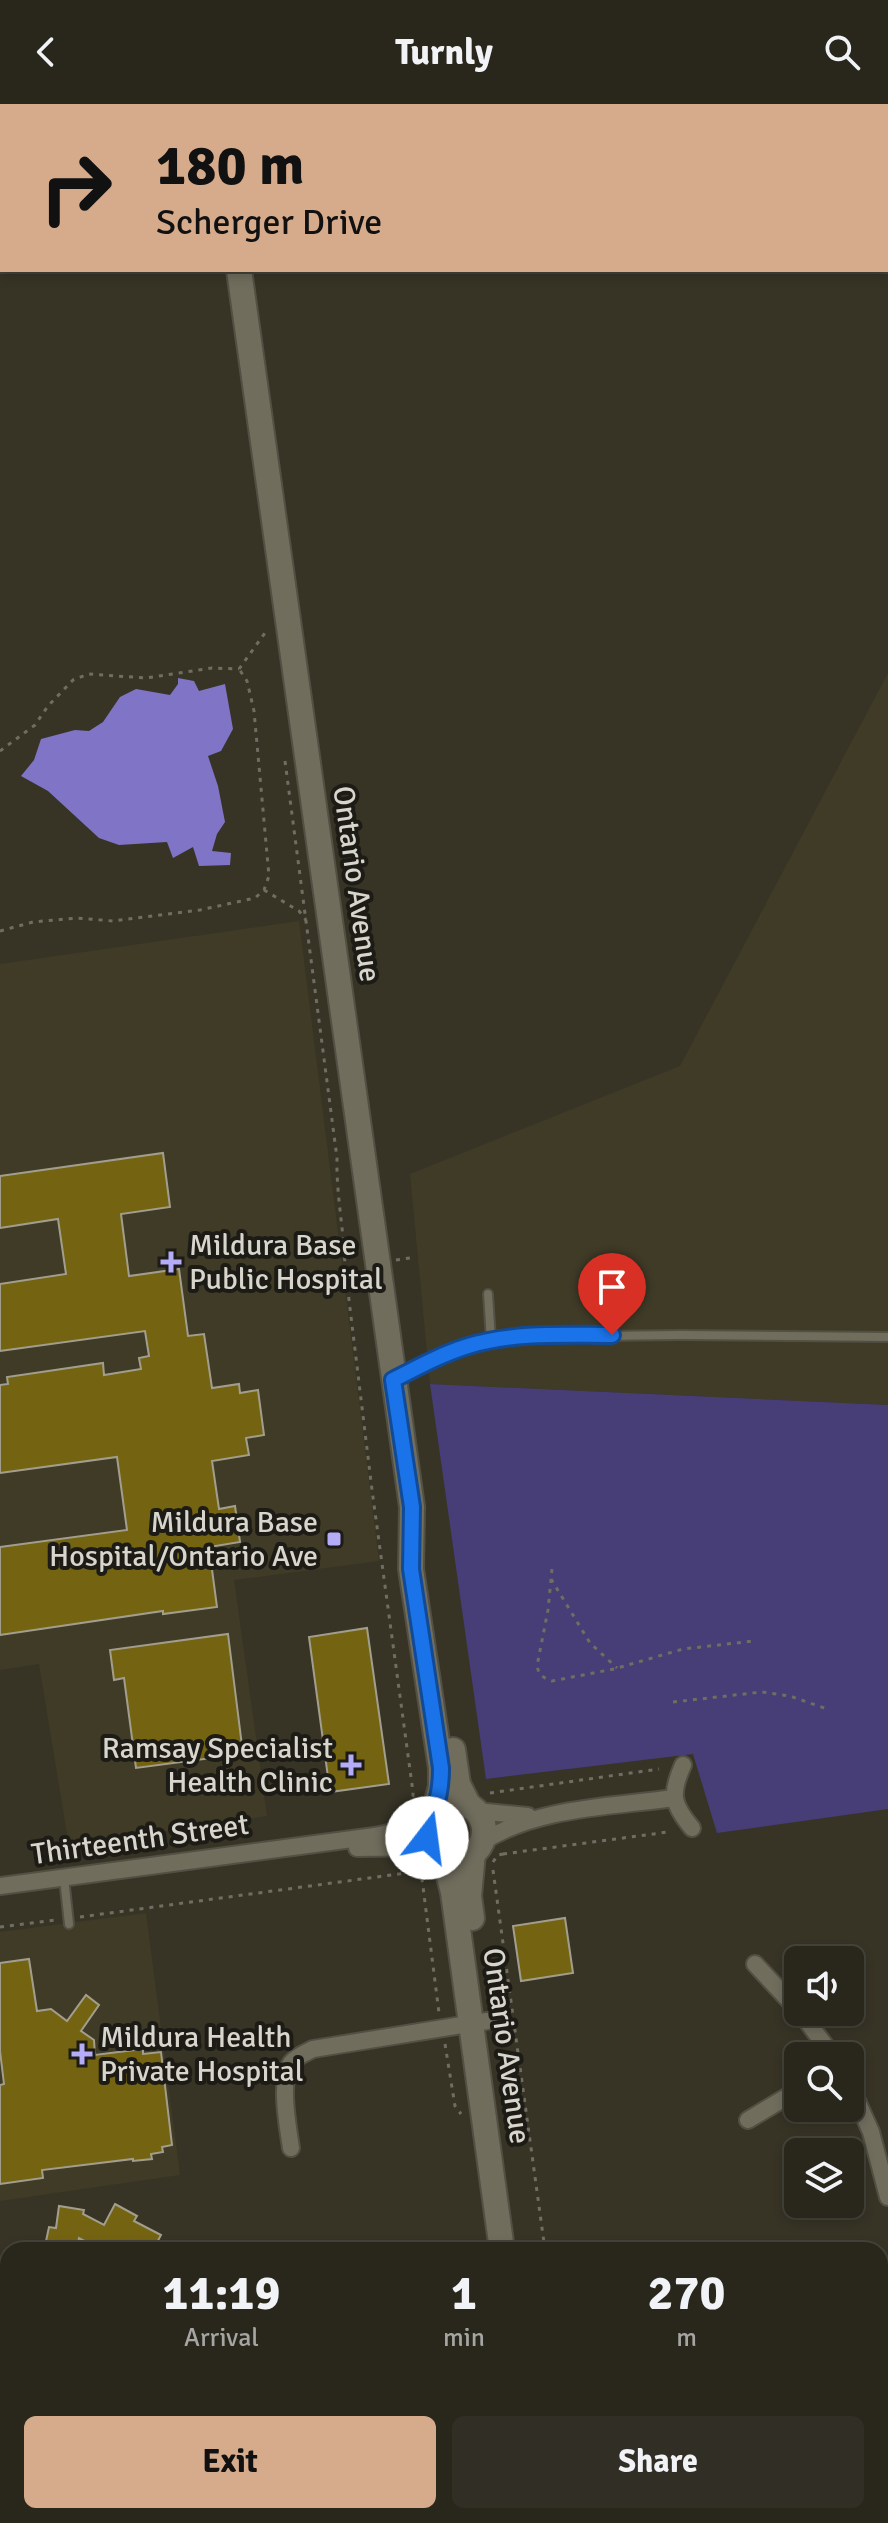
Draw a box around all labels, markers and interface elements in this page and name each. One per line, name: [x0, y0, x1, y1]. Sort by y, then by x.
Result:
icon: back: [24, 30, 68, 74]
text: Turnly: [395, 30, 493, 75]
icon: search: [820, 30, 864, 74]
text: 180 m: [156, 131, 304, 200]
icon: right: [24, 136, 128, 240]
text: Scherger Drive: [156, 200, 382, 245]
street label: Ontario Avenue: [324, 784, 389, 984]
place label: Mildura Base Public Hospital: [189, 1227, 383, 1298]
marker: Mildura Base Public Hospital: [160, 1251, 182, 1273]
pin: [578, 1253, 646, 1335]
icon: arrive: [590, 1265, 634, 1309]
place label: Mildura Base Hospital/Ontario Ave: [49, 1504, 318, 1575]
marker: Mildura Base Hospital/Ontario Ave: [325, 1530, 343, 1548]
place label: Ramsay Specialist Health Clinic: [102, 1730, 333, 1801]
marker: Ramsay Specialist Health Clinic: [340, 1754, 362, 1776]
position arrow: [385, 1796, 469, 1880]
street label: Thirteenth Street: [29, 1806, 251, 1873]
street label: Ontario Avenue: [474, 1946, 539, 2146]
map controls: [784, 1946, 864, 2218]
button: sound: [784, 1946, 864, 2026]
place label: Mildura Health Private Hospital: [100, 2019, 304, 2090]
button: search: [784, 2042, 864, 2122]
marker: Mildura Health Private Hospital: [71, 2043, 93, 2065]
button: layers: [784, 2138, 864, 2218]
text: 11:19: [163, 2264, 280, 2323]
text: 1: [451, 2264, 477, 2323]
text: 270: [648, 2264, 725, 2323]
text: Arrival: [184, 2322, 259, 2354]
text: min: [443, 2322, 485, 2354]
text: m: [676, 2322, 697, 2354]
button: Exit: [24, 2416, 436, 2508]
button: Share: [452, 2416, 864, 2508]

